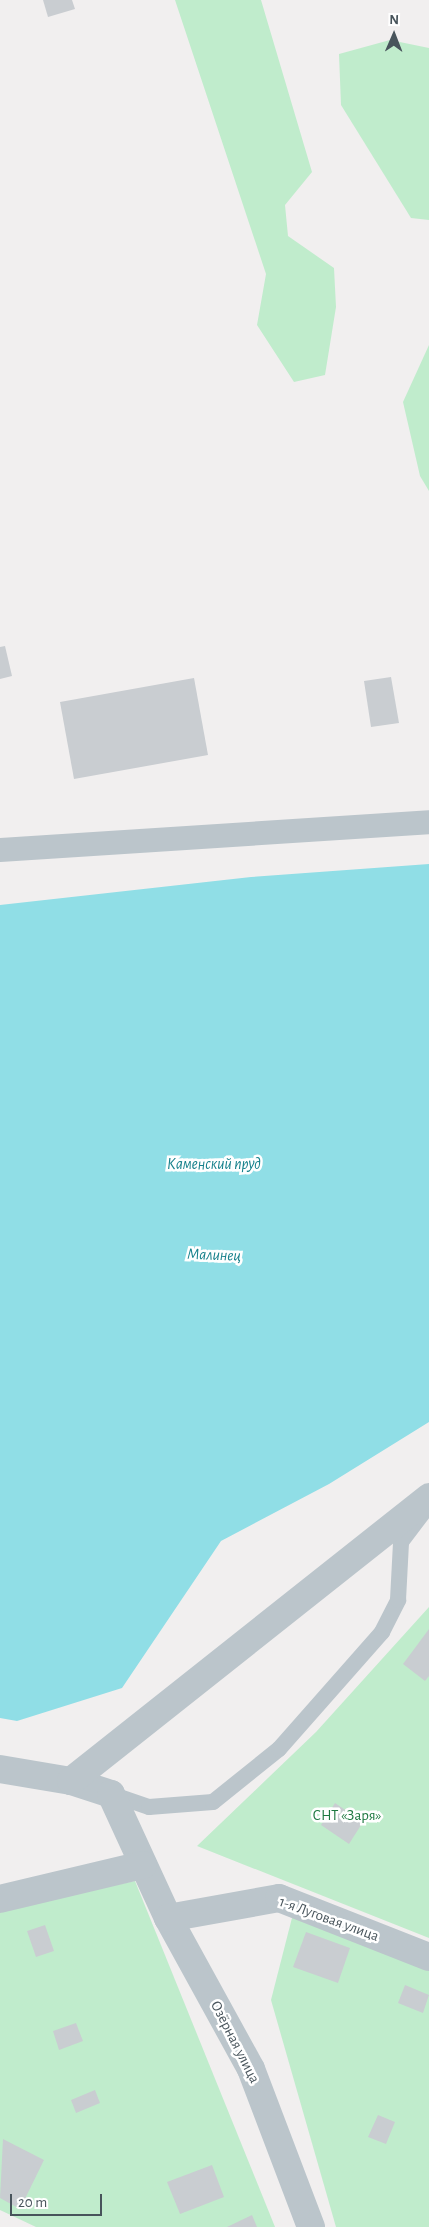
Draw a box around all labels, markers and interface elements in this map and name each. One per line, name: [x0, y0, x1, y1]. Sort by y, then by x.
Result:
north arrow: [369, 10, 419, 60]
text: N: [389, 13, 399, 27]
water label: Каменский пруд: [167, 1154, 261, 1174]
water label: Малинец: [187, 1244, 241, 1266]
park label: СНТ «Заря»: [312, 1807, 382, 1825]
street label: 1-я Луговая улица: [277, 1893, 381, 1945]
street label: Озёрная улица: [206, 1998, 264, 2086]
scale bar: [12, 2184, 105, 2216]
text: 20 m: [18, 2195, 47, 2210]

